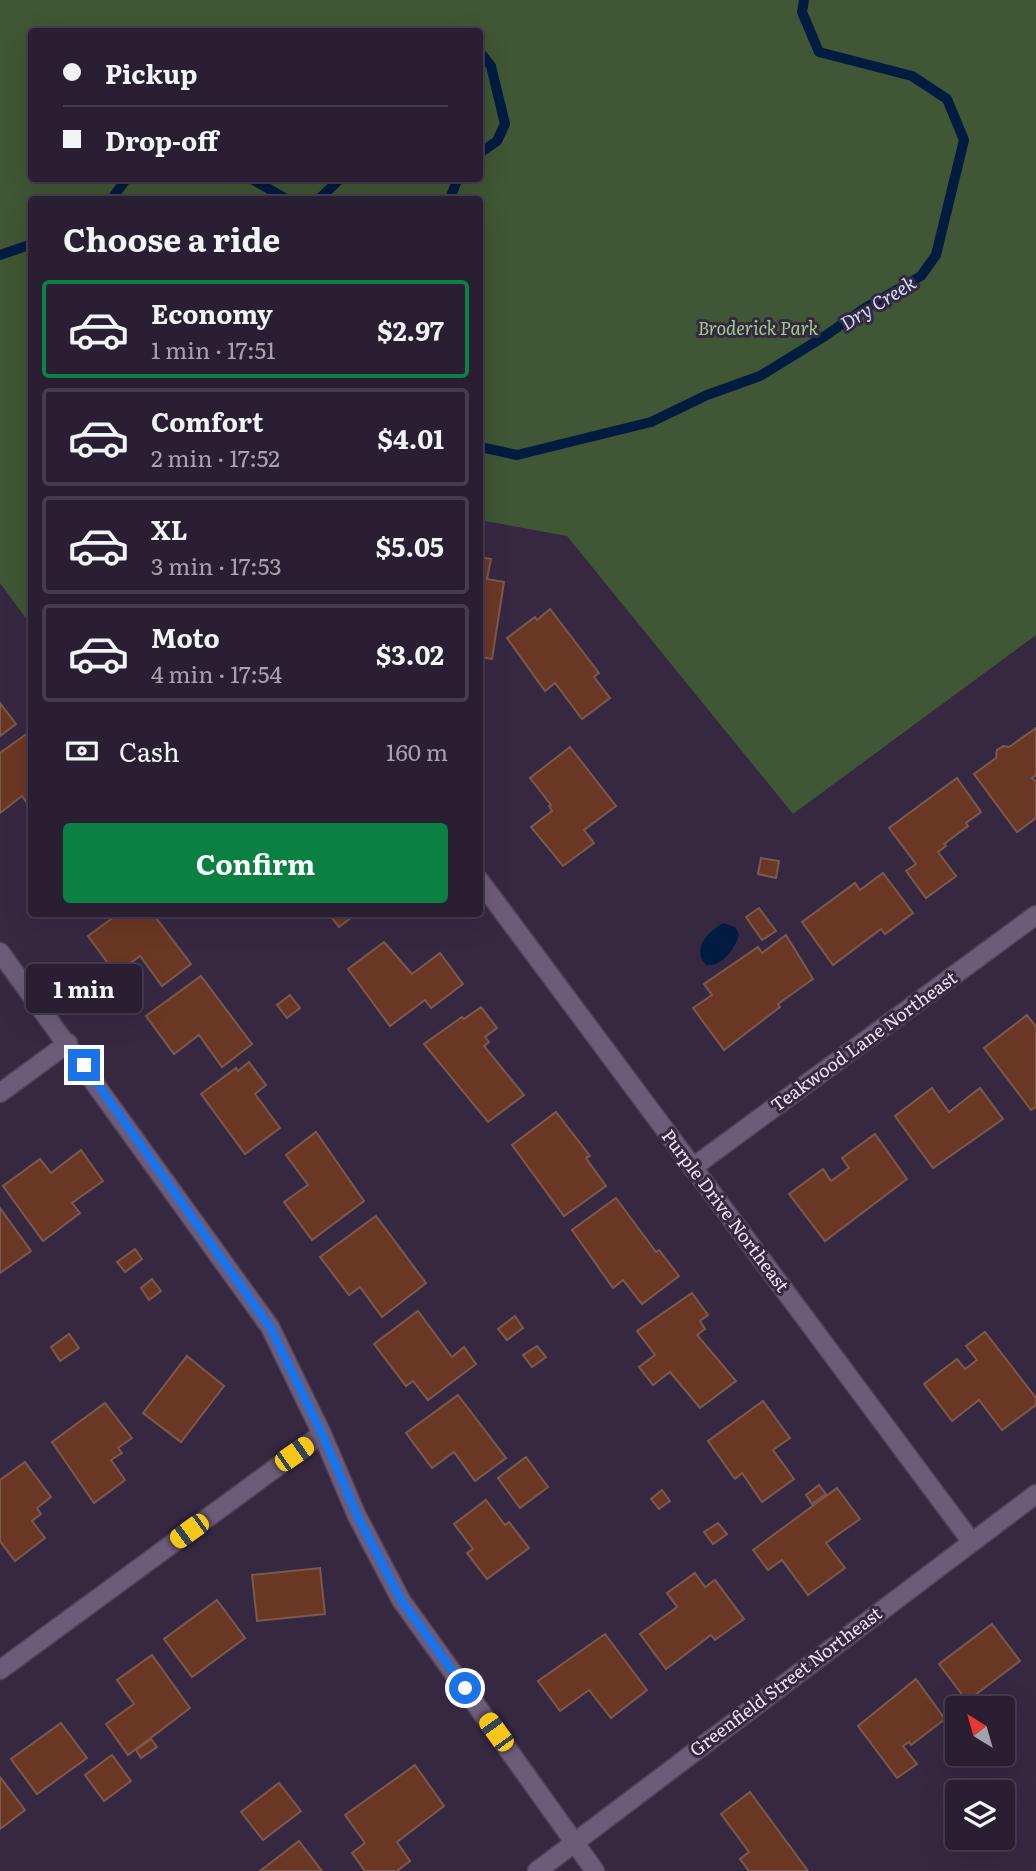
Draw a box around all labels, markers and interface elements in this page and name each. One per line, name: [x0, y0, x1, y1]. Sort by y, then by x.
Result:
text: Pickup: [105, 53, 197, 92]
text: Drop-off: [105, 120, 218, 159]
text: Choose a ride: [63, 214, 280, 262]
water label: Dry Creek: [834, 268, 921, 336]
text: Economy: [151, 293, 273, 332]
icon: car: [67, 298, 130, 361]
text: $2.97: [377, 310, 444, 349]
park label: Broderick Park: [698, 314, 818, 341]
text: 1 min · 17:51: [151, 332, 276, 366]
text: Comfort: [151, 401, 263, 440]
icon: car: [67, 406, 130, 469]
text: $4.01: [378, 418, 444, 457]
text: 2 min · 17:52: [151, 440, 280, 474]
text: XL: [151, 509, 188, 548]
icon: car: [67, 514, 130, 577]
text: $5.05: [376, 526, 444, 565]
text: 3 min · 17:53: [151, 548, 282, 582]
text: Moto: [151, 617, 220, 656]
icon: car: [67, 622, 130, 685]
text: $3.02: [376, 634, 444, 673]
text: 4 min · 17:54: [151, 656, 282, 690]
text: Cash: [119, 731, 180, 770]
icon: cash: [63, 732, 101, 770]
text: 160 m: [386, 734, 448, 768]
button: Confirm: [63, 823, 448, 903]
street label: Teakwood Lane Northeast: [764, 963, 962, 1118]
callout: 1 min: [26, 964, 142, 1012]
text: 1 min: [53, 971, 115, 1005]
route end: [68, 1049, 100, 1081]
street label: Purple Drive Northeast: [656, 1123, 797, 1298]
car: [271, 1433, 318, 1475]
car: [166, 1510, 213, 1552]
street label: Greenfield Street Northeast: [683, 1599, 887, 1762]
route start: [449, 1672, 481, 1704]
north arrow: [945, 1696, 1015, 1766]
map controls: [945, 1696, 1015, 1850]
car: [476, 1709, 517, 1755]
button: layers: [945, 1780, 1015, 1850]

